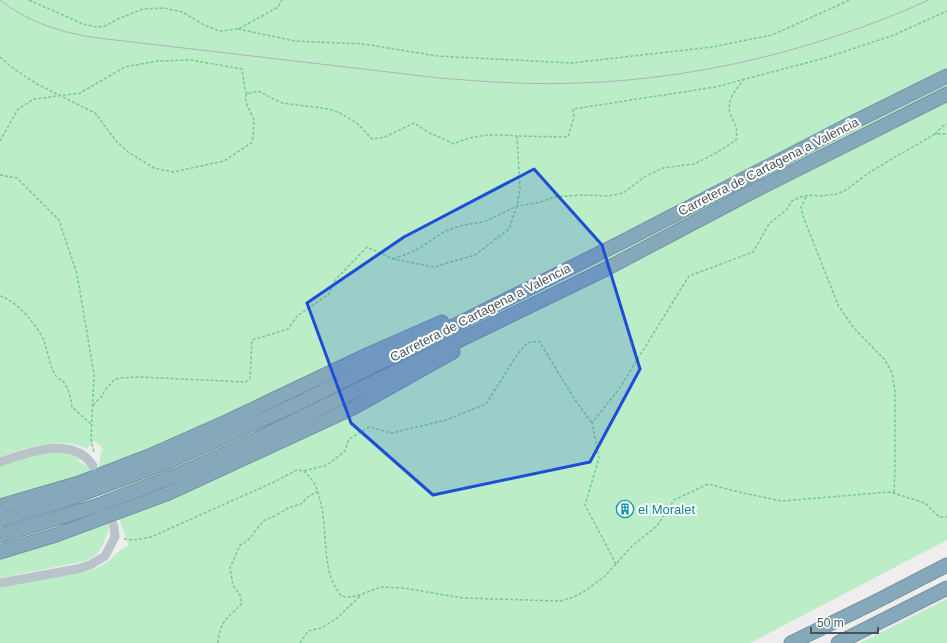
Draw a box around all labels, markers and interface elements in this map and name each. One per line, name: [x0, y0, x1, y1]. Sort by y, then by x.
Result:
street label: Carretera de Cartagena a Valencia: [675, 114, 862, 219]
street label: Carretera de Cartagena a Valencia: [387, 260, 574, 365]
building icon: el Moralet: [615, 499, 635, 519]
place label: el Moralet: [638, 502, 695, 517]
scale bar: [811, 609, 878, 635]
text: 50 m: [817, 616, 844, 630]

